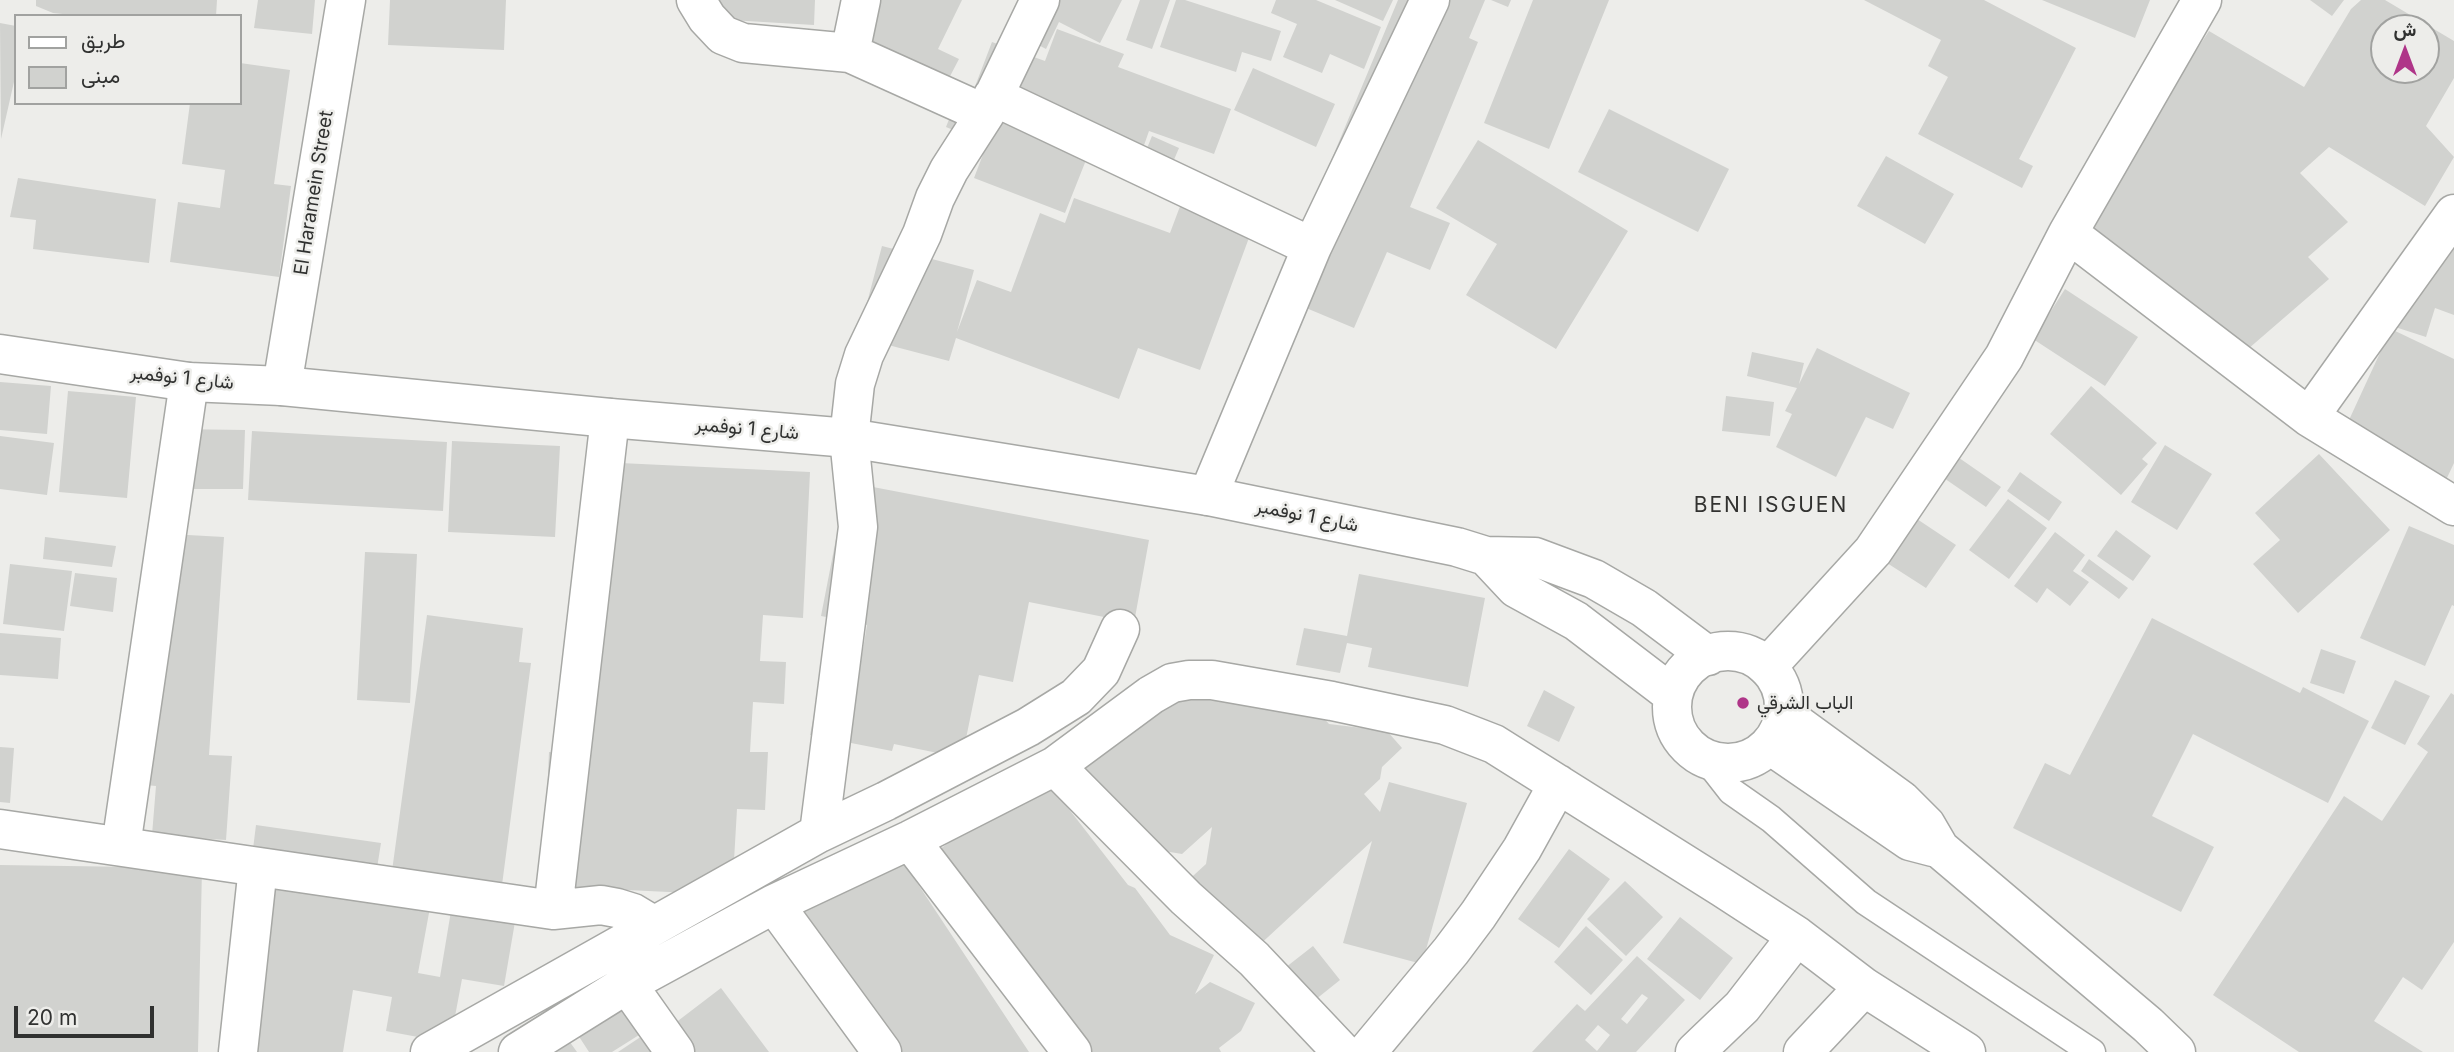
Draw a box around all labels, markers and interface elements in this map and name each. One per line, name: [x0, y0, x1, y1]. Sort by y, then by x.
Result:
legend: [14, 14, 242, 105]
north arrow: [2370, 14, 2440, 84]
text: ش: [2394, 18, 2416, 41]
text: طريق: [81, 28, 126, 53]
text: مبنى: [81, 63, 120, 88]
street label: El Haramein Street: [290, 109, 338, 277]
street label: شارع 1 نوفمبر: [129, 361, 235, 395]
street label: شارع 1 نوفمبر: [694, 413, 800, 445]
district label: BENI ISGUEN: [1695, 493, 1847, 519]
street label: شارع 1 نوفمبر: [1254, 495, 1360, 537]
place label: الباب الشرقي: [1757, 692, 1853, 714]
marker: الباب الشرقي: [1735, 695, 1751, 711]
scale bar: [18, 992, 158, 1036]
text: 20 m: [27, 1005, 77, 1030]

